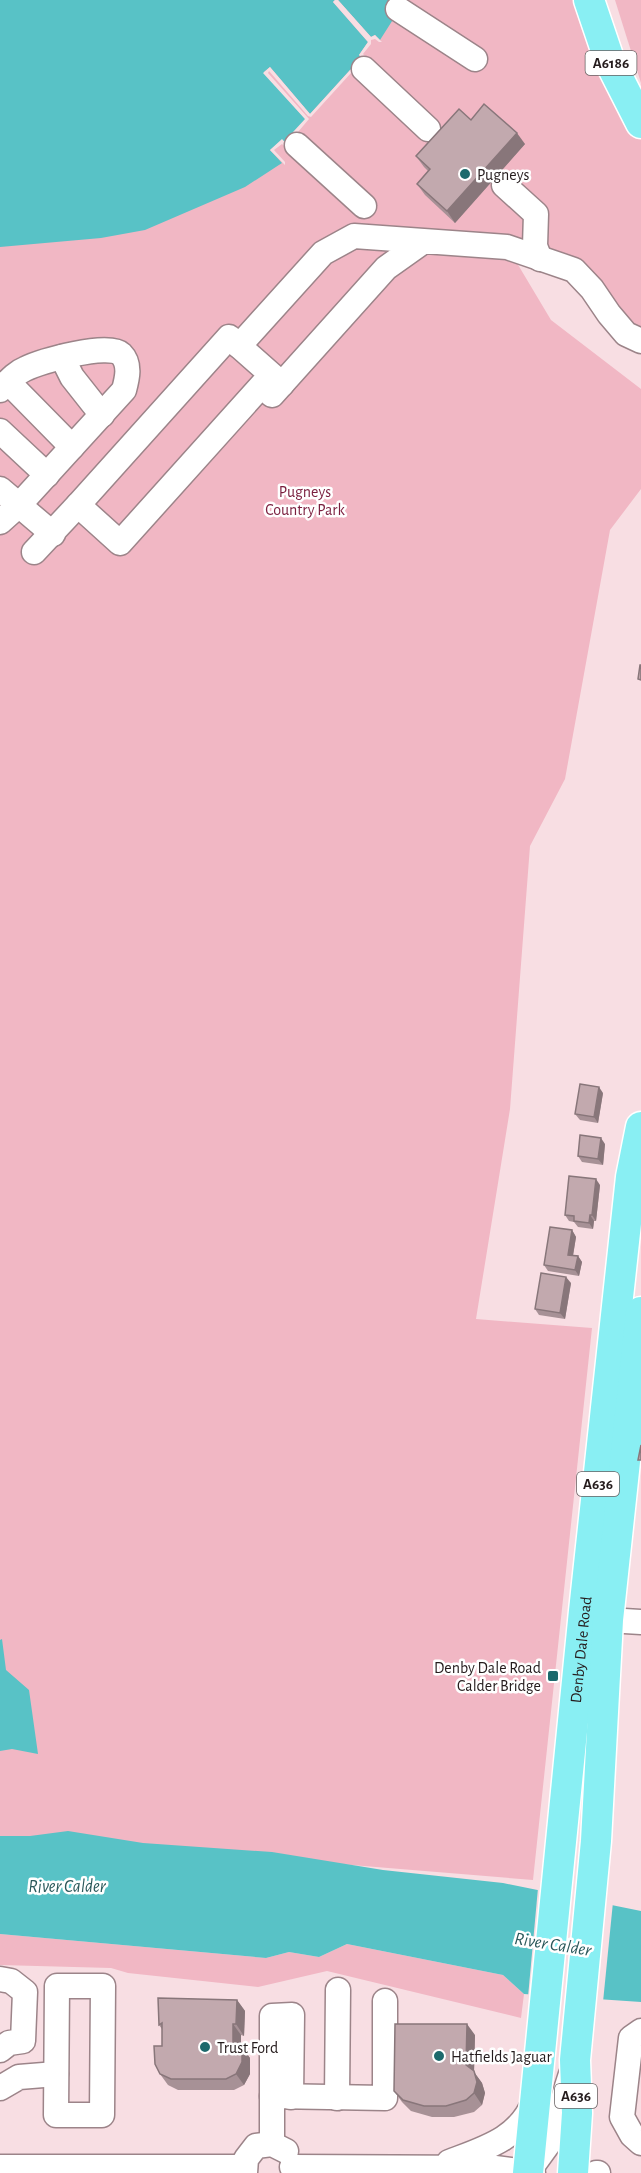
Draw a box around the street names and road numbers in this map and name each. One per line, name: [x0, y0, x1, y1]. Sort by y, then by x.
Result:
road number: A6186: [586, 51, 636, 75]
road number: A636: [577, 1472, 619, 1496]
street label: Denby Dale Road: [568, 1596, 595, 1704]
road number: A636: [555, 2084, 597, 2108]

